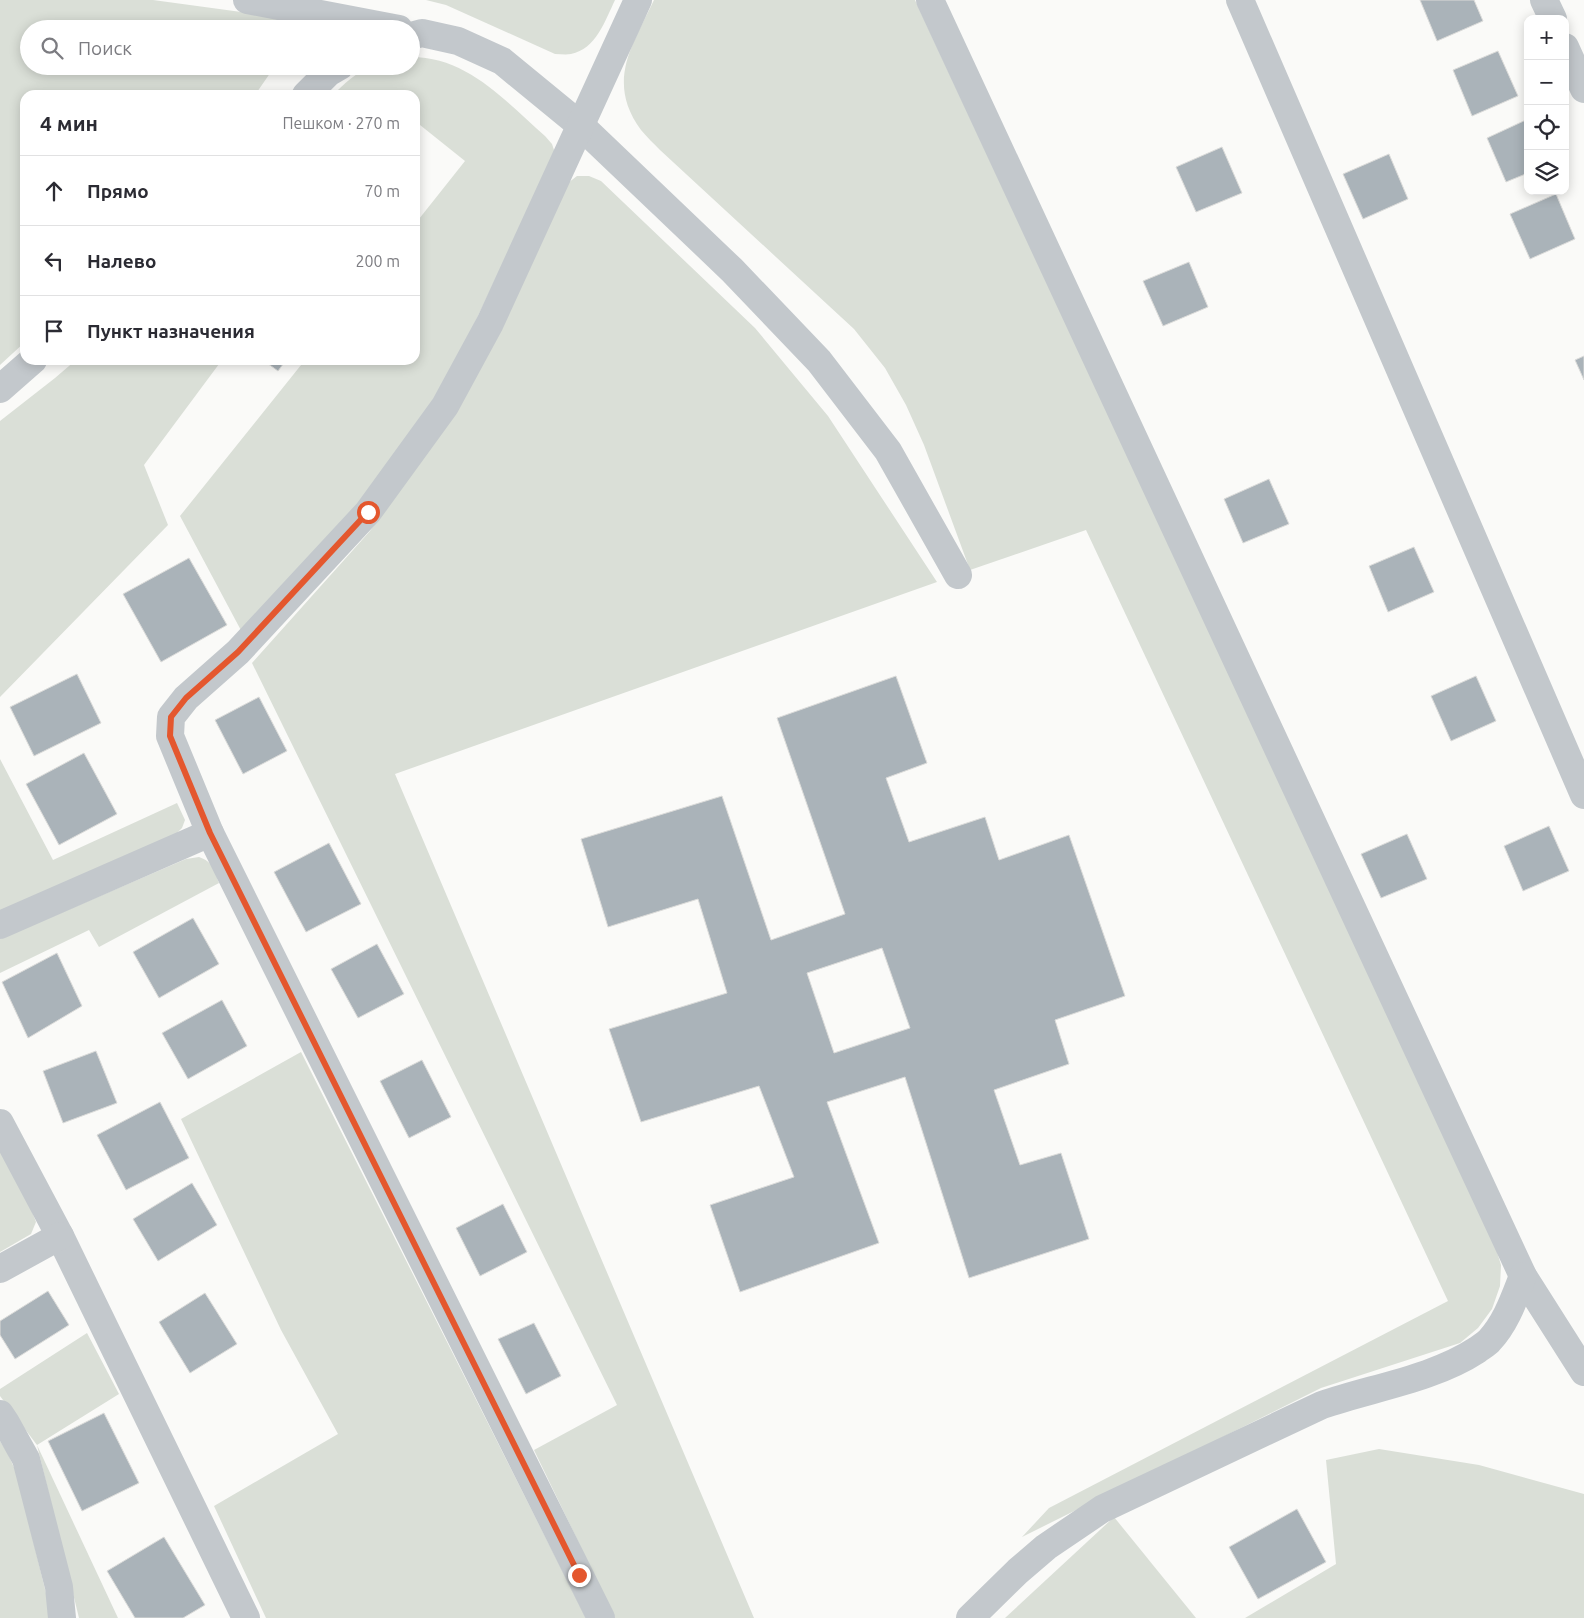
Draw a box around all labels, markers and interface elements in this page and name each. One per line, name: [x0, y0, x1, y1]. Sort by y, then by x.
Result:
map controls: [1524, 15, 1569, 195]
button: +: [1524, 15, 1569, 60]
search box: [20, 20, 420, 75]
icon: search: [38, 34, 66, 62]
text: Поиск: [78, 37, 132, 59]
button: −: [1524, 60, 1569, 105]
button: locate: [1524, 105, 1569, 150]
text: 4 мин: [40, 111, 98, 135]
text: Пешком · 270 m: [282, 114, 400, 132]
button: layers: [1524, 150, 1569, 195]
icon: ahead: [40, 177, 68, 205]
text: Прямо: [87, 180, 149, 202]
text: 70 m: [364, 182, 400, 200]
icon: left: [40, 247, 68, 275]
text: Налево: [87, 250, 156, 272]
text: 200 m: [355, 252, 400, 270]
icon: arrive: [40, 317, 68, 345]
text: Пункт назначения: [87, 320, 255, 342]
route start: [357, 501, 380, 524]
route end: [568, 1564, 591, 1587]

